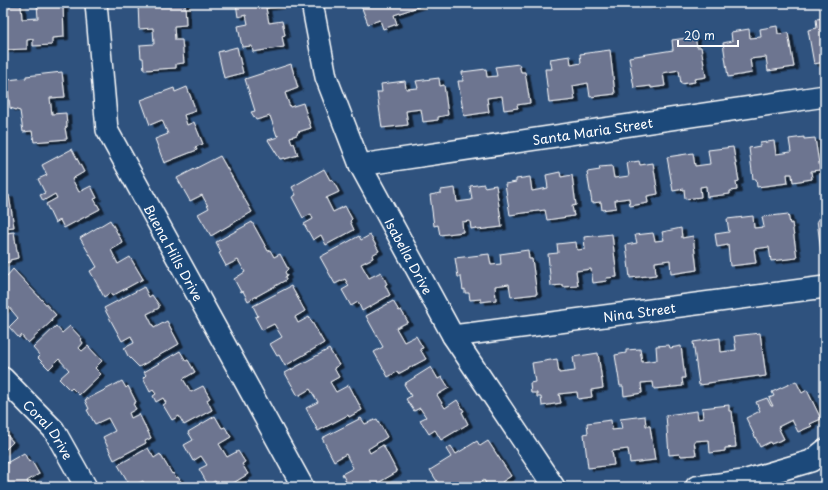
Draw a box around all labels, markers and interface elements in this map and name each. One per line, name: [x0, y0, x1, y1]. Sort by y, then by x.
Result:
scale bar: [678, 22, 738, 48]
text: 20 m: [684, 26, 715, 44]
street label: Santa Maria Street: [531, 112, 654, 149]
street label: Buena Hills Drive: [140, 200, 209, 304]
street label: Isabella Drive: [381, 214, 438, 297]
street label: Nina Street: [602, 297, 677, 326]
street label: Coral Drive: [19, 395, 78, 463]

